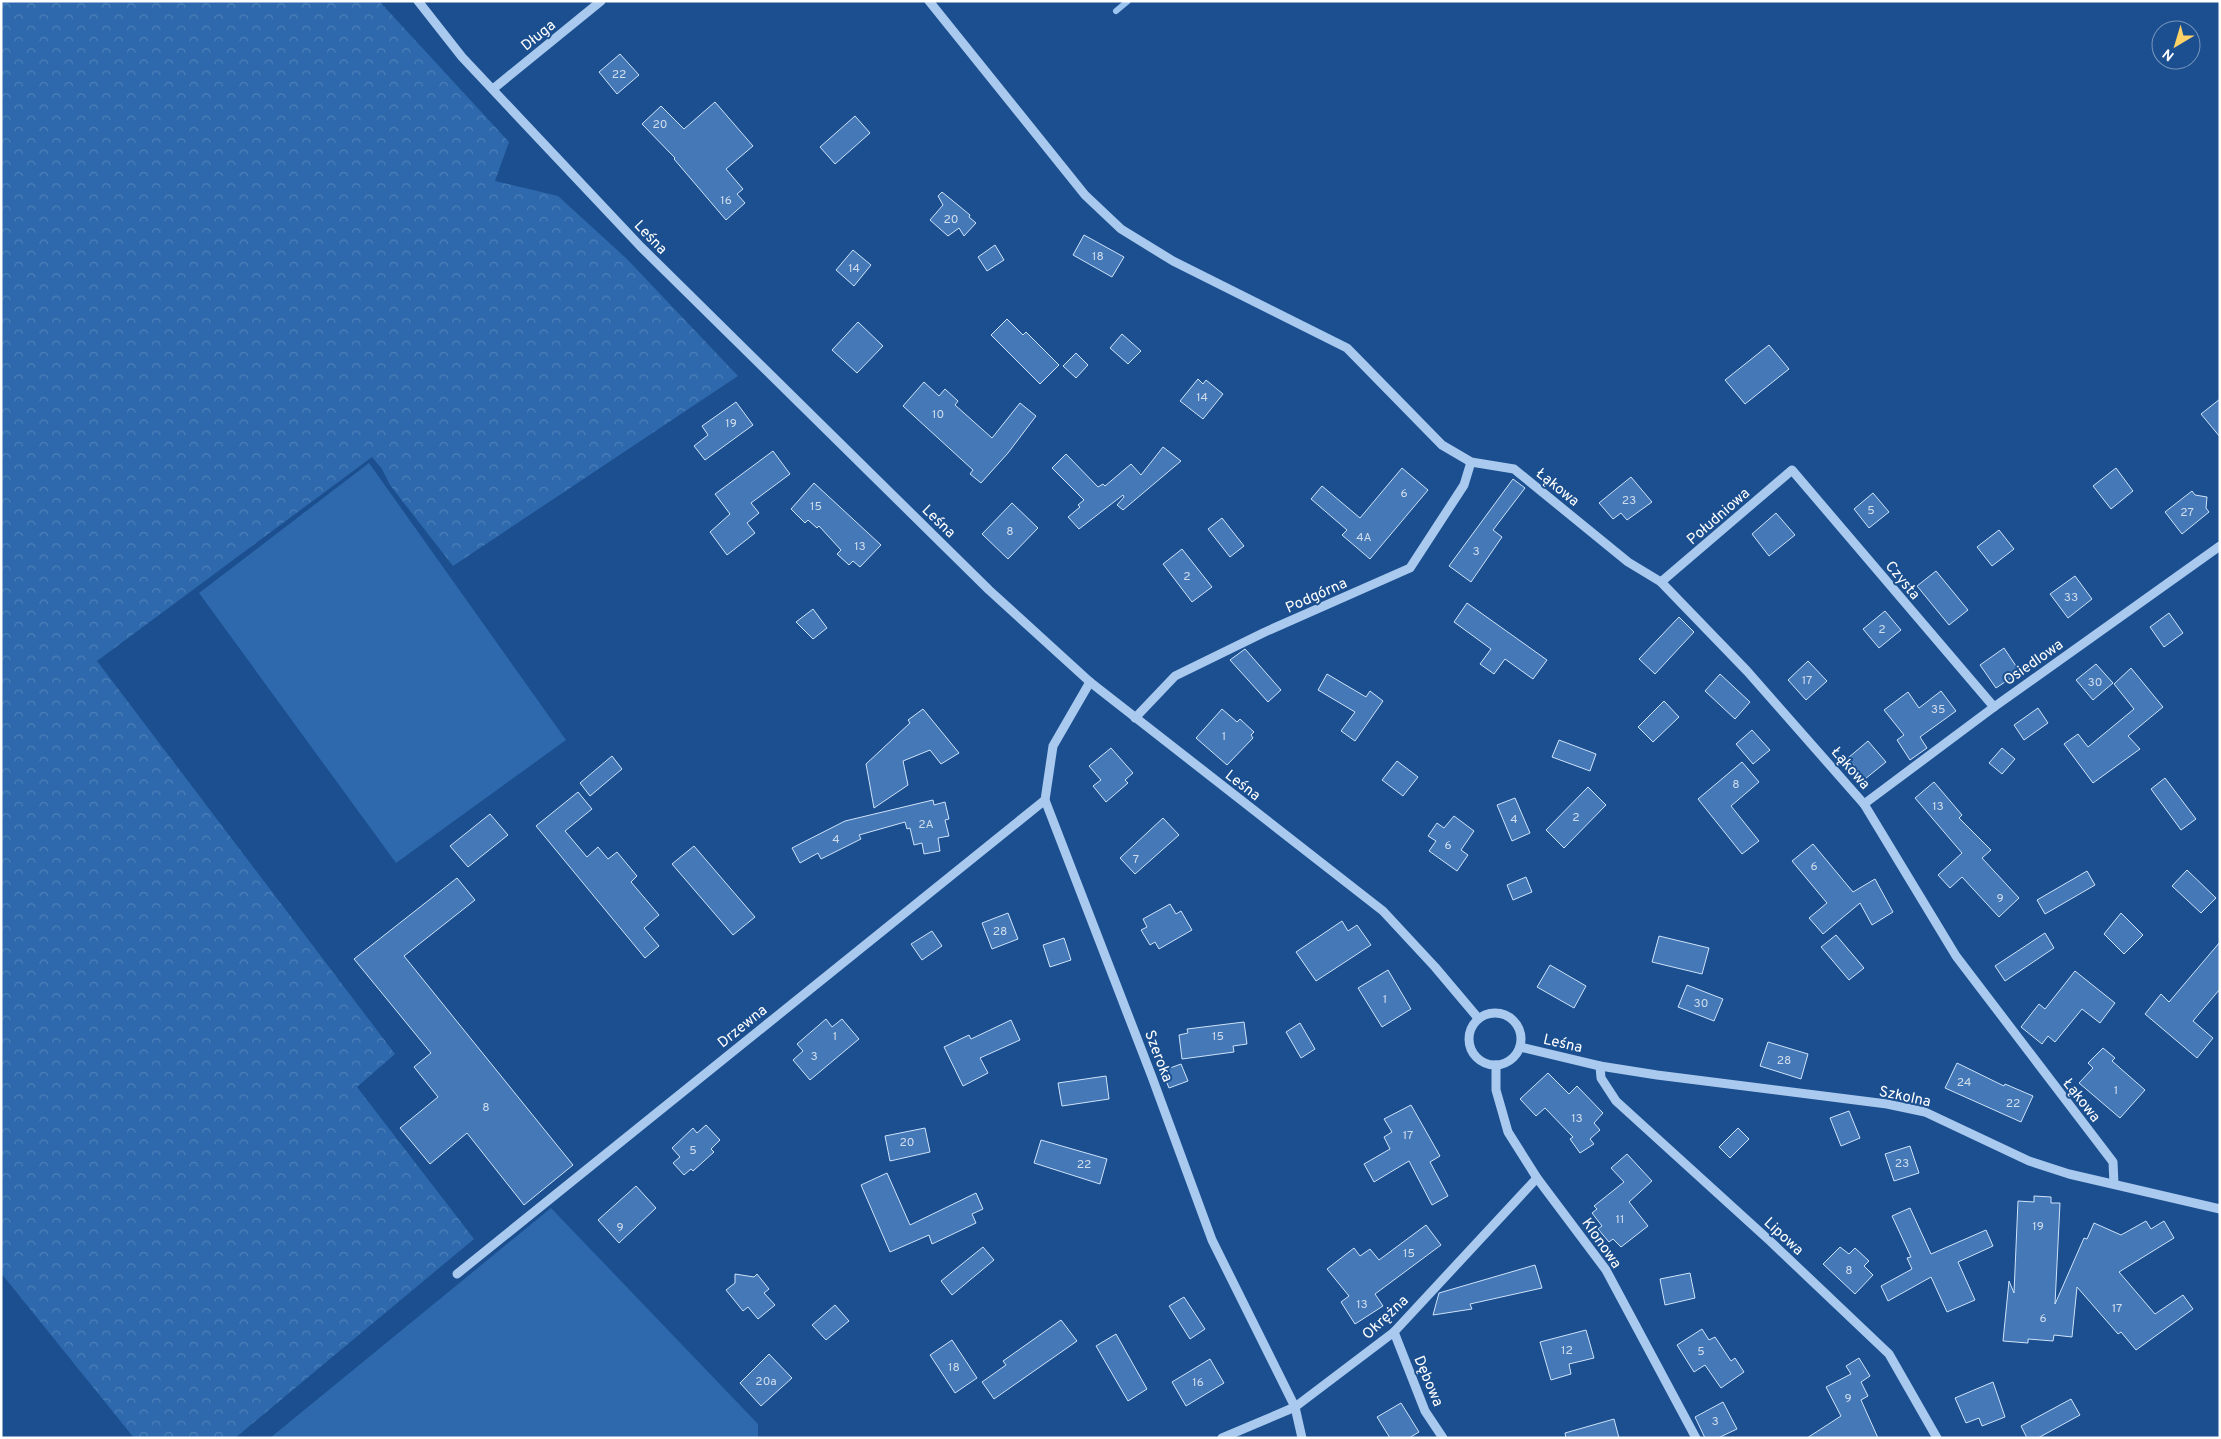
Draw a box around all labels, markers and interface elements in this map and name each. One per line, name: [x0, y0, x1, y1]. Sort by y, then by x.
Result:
street label: Długa: [518, 17, 560, 56]
north arrow: [2151, 20, 2201, 70]
text: N: [2160, 44, 2178, 64]
house number: 22: [612, 67, 626, 83]
house number: 20: [652, 117, 668, 133]
house number: 16: [720, 193, 732, 209]
house number: 20: [943, 212, 959, 228]
street label: Leśna: [629, 217, 671, 259]
house number: 18: [1092, 249, 1104, 265]
house number: 14: [848, 261, 860, 277]
house number: 14: [1196, 390, 1208, 406]
house number: 10: [932, 407, 944, 423]
house number: 19: [725, 416, 737, 432]
street label: Łąkowa: [1531, 465, 1583, 511]
street label: Południowa: [1683, 485, 1754, 550]
house number: 6: [1400, 486, 1408, 502]
house number: 23: [1622, 493, 1636, 509]
house number: 15: [810, 499, 822, 515]
street label: Leśna: [917, 501, 959, 543]
house number: 5: [1867, 503, 1875, 519]
house number: 27: [2180, 505, 2194, 521]
house number: 8: [1006, 524, 1014, 540]
house number: 4A: [1356, 530, 1372, 546]
house number: 13: [854, 539, 866, 555]
house number: 3: [1472, 544, 1480, 560]
street label: Czysta: [1880, 558, 1924, 604]
house number: 2: [1183, 569, 1191, 585]
street label: Podgórna: [1283, 574, 1350, 618]
house number: 33: [2064, 590, 2078, 606]
house number: 2: [1878, 622, 1886, 638]
street label: Osiedlowa: [2000, 636, 2067, 691]
house number: 17: [1802, 673, 1812, 689]
house number: 30: [2088, 675, 2102, 691]
house number: 35: [1931, 702, 1945, 718]
house number: 1: [1222, 729, 1226, 745]
street label: Łąkowa: [1826, 744, 1874, 794]
street label: Leśna: [1221, 766, 1264, 806]
house number: 8: [1732, 777, 1740, 793]
house number: 13: [1932, 799, 1944, 815]
house number: 2: [1572, 810, 1580, 826]
house number: 4: [1510, 812, 1518, 828]
house number: 2A: [918, 817, 934, 833]
house number: 4: [832, 832, 840, 848]
house number: 6: [1444, 838, 1452, 854]
house number: 7: [1133, 852, 1139, 868]
house number: 6: [1810, 859, 1818, 875]
house number: 9: [1996, 891, 2004, 907]
house number: 28: [993, 924, 1007, 940]
house number: 1: [1383, 992, 1387, 1008]
house number: 30: [1694, 996, 1708, 1012]
street label: Drzewna: [714, 1001, 772, 1053]
street label: Szeroka: [1139, 1028, 1176, 1085]
house number: 1: [833, 1029, 837, 1045]
house number: 15: [1212, 1029, 1224, 1045]
street label: Leśna: [1541, 1031, 1584, 1058]
house number: 3: [810, 1049, 818, 1065]
house number: 28: [1777, 1053, 1791, 1069]
house number: 24: [1957, 1075, 1971, 1091]
street label: Łąkowa: [2058, 1075, 2104, 1127]
street label: Szkolna: [1877, 1083, 1932, 1112]
house number: 1: [2114, 1083, 2118, 1099]
house number: 22: [2006, 1096, 2020, 1112]
house number: 8: [482, 1100, 490, 1116]
house number: 13: [1571, 1111, 1583, 1127]
house number: 17: [1403, 1128, 1413, 1144]
house number: 20: [899, 1135, 915, 1151]
house number: 5: [689, 1143, 697, 1159]
house number: 23: [1895, 1156, 1909, 1172]
house number: 22: [1077, 1157, 1091, 1173]
house number: 11: [1616, 1212, 1624, 1228]
street label: Lipowa: [1759, 1214, 1807, 1260]
street label: Klonowa: [1577, 1215, 1625, 1273]
house number: 19: [2032, 1219, 2044, 1235]
house number: 9: [616, 1220, 624, 1236]
house number: 15: [1403, 1246, 1415, 1262]
house number: 8: [1845, 1263, 1853, 1279]
street label: Okrężna: [1359, 1292, 1413, 1344]
house number: 13: [1356, 1297, 1368, 1313]
house number: 17: [2112, 1301, 2122, 1317]
house number: 6: [2039, 1311, 2047, 1327]
house number: 12: [1561, 1343, 1573, 1359]
house number: 5: [1697, 1344, 1705, 1360]
street label: Dębowa: [1408, 1353, 1447, 1410]
house number: 18: [948, 1360, 960, 1376]
house number: 20a: [755, 1374, 777, 1390]
house number: 16: [1192, 1375, 1204, 1391]
house number: 9: [1844, 1391, 1852, 1407]
house number: 3: [1711, 1414, 1719, 1430]

